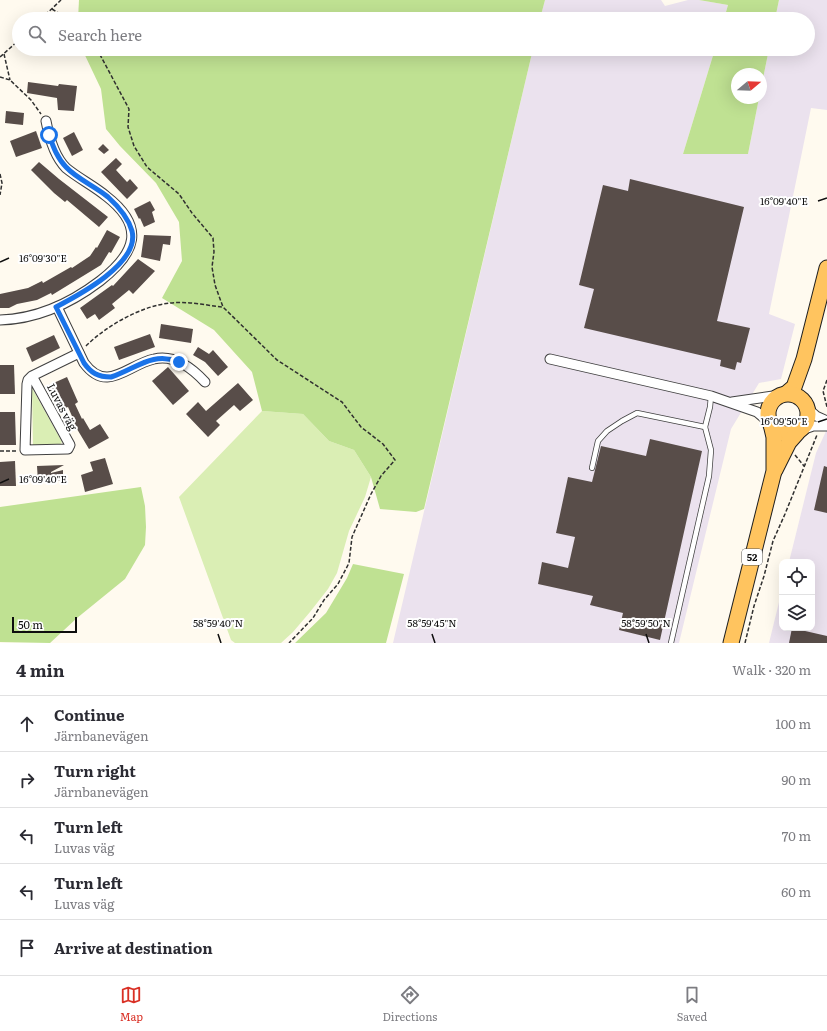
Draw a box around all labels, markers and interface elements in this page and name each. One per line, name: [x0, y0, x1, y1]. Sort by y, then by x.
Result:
search box: [12, 12, 815, 56]
icon: search: [26, 23, 48, 45]
text: Search here: [58, 23, 142, 46]
north arrow: [731, 68, 767, 104]
route start: [40, 126, 58, 144]
text: 16°09'40"E: [760, 193, 808, 208]
text: 16°09'30"E: [19, 250, 67, 265]
route end: [170, 353, 188, 371]
street label: Luvas väg: [44, 380, 82, 434]
text: 16°09'50"E: [760, 413, 808, 428]
text: 16°09'40"E: [19, 471, 67, 486]
road number: 52: [742, 549, 762, 565]
map controls: [779, 559, 815, 631]
button: locate: [779, 559, 815, 595]
button: layers: [779, 595, 815, 631]
scale bar: [12, 615, 77, 634]
text: 58°59'40"N: [193, 615, 243, 630]
text: 58°59'45"N: [407, 615, 457, 630]
text: 58°59'50"N: [621, 615, 671, 630]
text: 50 m: [18, 616, 43, 632]
text: 4 min: [16, 657, 65, 682]
text: Walk · 320 m: [732, 660, 811, 679]
text: Continue: [54, 703, 124, 726]
icon: ahead: [16, 713, 38, 735]
text: 100 m: [775, 714, 811, 733]
text: Järnbanevägen: [54, 726, 149, 745]
text: Turn right: [54, 759, 136, 782]
icon: right: [16, 769, 38, 791]
text: 90 m: [781, 770, 811, 789]
text: Järnbanevägen: [54, 782, 149, 801]
text: Turn left: [54, 815, 123, 838]
icon: left: [16, 825, 38, 847]
text: 70 m: [782, 826, 811, 845]
text: Luvas väg: [54, 838, 115, 857]
text: Turn left: [54, 871, 123, 894]
icon: left: [16, 881, 38, 903]
text: 60 m: [781, 882, 811, 901]
text: Luvas väg: [54, 894, 115, 913]
text: Arrive at destination: [54, 936, 213, 959]
icon: arrive: [16, 937, 38, 959]
tab: Map: [120, 984, 143, 1024]
tab: Directions: [382, 984, 437, 1024]
tab: Saved: [677, 984, 707, 1024]

